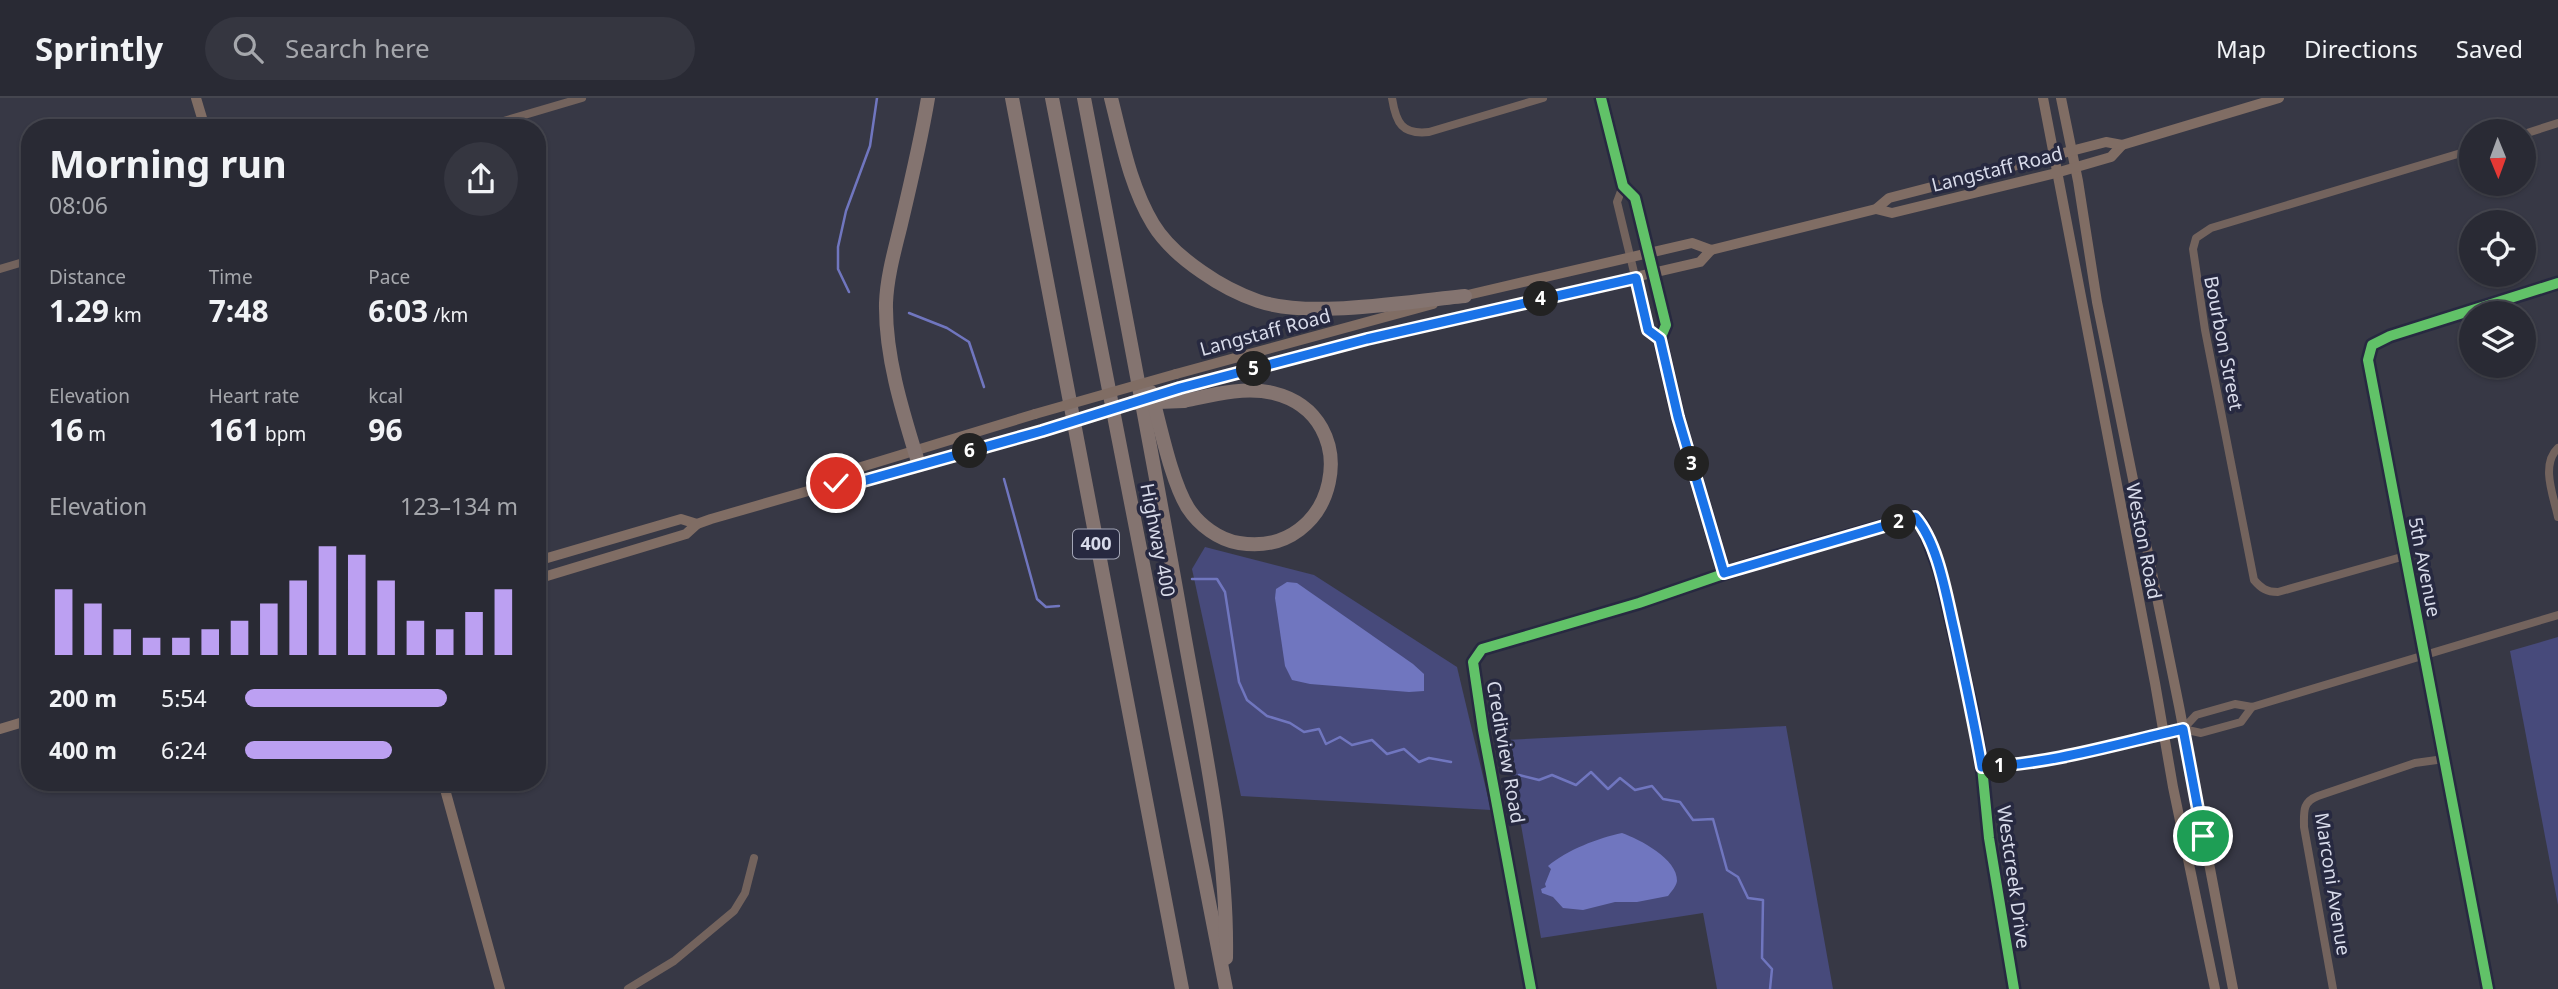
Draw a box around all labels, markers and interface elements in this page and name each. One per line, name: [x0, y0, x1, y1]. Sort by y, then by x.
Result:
search box: [205, 17, 695, 80]
text: Sprintly: [35, 26, 163, 71]
icon: search: [229, 29, 267, 67]
text: Search here: [285, 30, 430, 66]
text: Map: [2216, 32, 2266, 65]
text: Directions: [2304, 32, 2418, 65]
text: Saved: [2456, 32, 2523, 65]
north arrow: [2459, 119, 2536, 196]
map controls: [2459, 119, 2536, 378]
text: Morning run: [49, 137, 287, 189]
street label: Langstaff Road: [1929, 140, 2065, 198]
button: share: [444, 142, 518, 216]
text: 08:06: [49, 189, 108, 221]
button: locate: [2459, 210, 2536, 287]
text: Distance: [49, 264, 126, 290]
text: Time: [209, 264, 253, 290]
text: Pace: [368, 264, 410, 290]
street label: Bourbon Street: [2198, 274, 2250, 413]
pin: 4: [1524, 282, 1558, 316]
text: 4: [1535, 285, 1546, 311]
text: 1.29: [49, 290, 109, 331]
text: 7:48: [209, 290, 269, 331]
text: 6:03: [368, 290, 428, 331]
button: layers: [2459, 301, 2536, 378]
text: km: [109, 302, 142, 328]
text: /km: [428, 302, 468, 328]
street label: Langstaff Road: [1197, 302, 1333, 362]
pin: 5: [1236, 352, 1272, 386]
text: 5: [1248, 355, 1259, 381]
text: Elevation: [49, 383, 130, 409]
text: Heart rate: [209, 383, 299, 409]
text: kcal: [368, 383, 403, 409]
text: 16: [49, 409, 83, 450]
text: 161: [209, 409, 260, 450]
text: 96: [368, 409, 403, 450]
text: m: [83, 421, 106, 447]
text: bpm: [260, 421, 306, 447]
pin: 6: [953, 434, 988, 468]
text: 6: [964, 437, 975, 463]
pin: 3: [1674, 446, 1710, 482]
text: 3: [1686, 450, 1697, 476]
pin: [806, 453, 866, 513]
icon: check: [817, 464, 855, 502]
street label: Highway 400: [1134, 481, 1182, 599]
street label: Weston Road: [2120, 481, 2168, 601]
text: Elevation: [49, 490, 147, 522]
text: 123–134 m: [400, 490, 518, 522]
pin: 2: [1882, 504, 1916, 540]
text: 2: [1893, 508, 1904, 534]
street label: 5th Avenue: [2403, 515, 2447, 619]
road number: 400: [1073, 530, 1119, 559]
street label: Creditview Road: [1481, 679, 1531, 825]
text: 200 m: [49, 682, 117, 714]
text: 5:54: [161, 682, 207, 714]
text: 400 m: [49, 734, 117, 766]
text: 6:24: [161, 734, 207, 766]
pin: 1: [1982, 748, 2018, 784]
text: 1: [1994, 752, 2005, 778]
street label: Westcreek Drive: [1991, 804, 2037, 950]
pin: [2173, 806, 2233, 866]
street label: Marconi Avenue: [2309, 811, 2357, 957]
icon: arrive: [2184, 817, 2222, 855]

